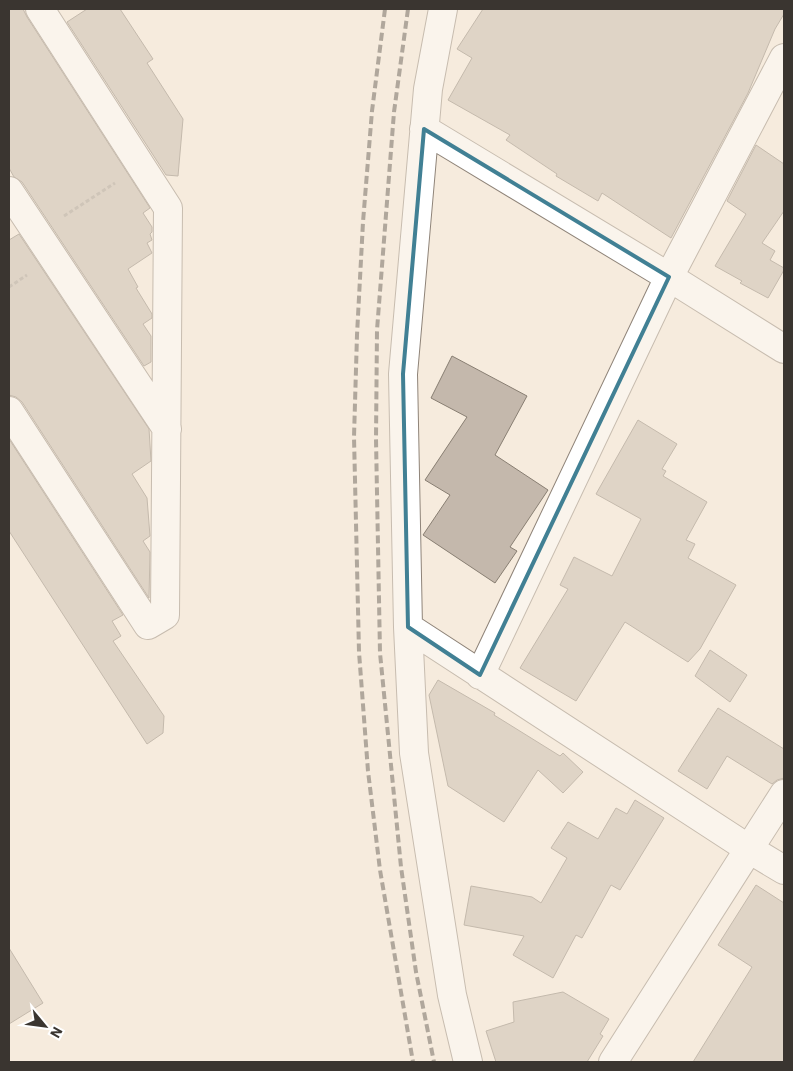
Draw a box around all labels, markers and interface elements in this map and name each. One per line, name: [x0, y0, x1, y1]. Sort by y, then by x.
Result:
north arrow: [20, 1001, 70, 1051]
text: N: [46, 1024, 67, 1041]

